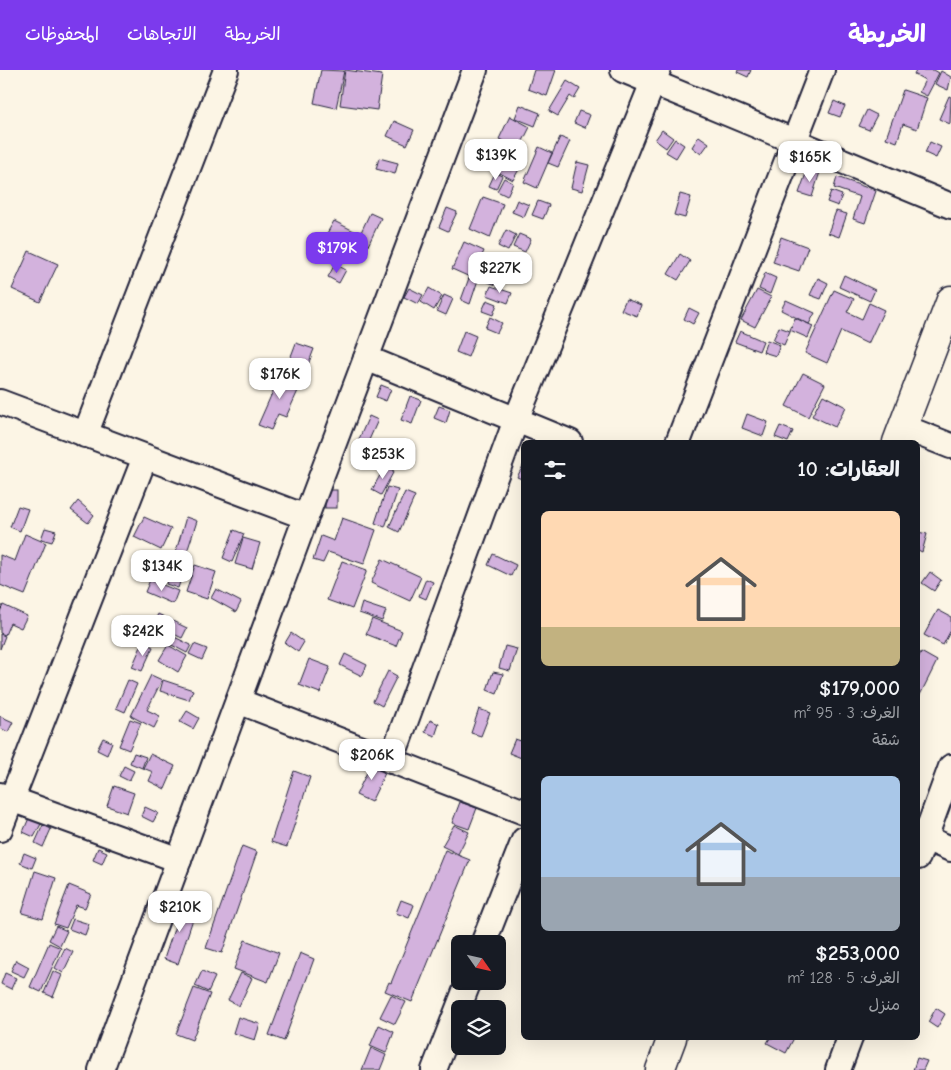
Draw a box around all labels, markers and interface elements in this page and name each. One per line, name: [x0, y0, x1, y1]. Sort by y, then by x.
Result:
text: الخريطة: [848, 20, 926, 48]
text: المحفوظات: [25, 24, 99, 45]
text: الاتجاهات: [127, 24, 197, 45]
text: الخريطة: [225, 24, 281, 45]
pin: $139K: [461, 138, 531, 181]
pin: $165K: [775, 140, 845, 183]
text: $139K: [475, 146, 517, 164]
text: $165K: [789, 148, 831, 166]
pin: $179K: [302, 232, 372, 274]
text: $179K: [317, 239, 357, 257]
pin: $227K: [465, 252, 535, 294]
text: $227K: [479, 259, 521, 277]
pin: $176K: [245, 358, 315, 400]
text: $176K: [260, 365, 300, 383]
pin: $253K: [348, 438, 418, 480]
text: $253K: [362, 445, 405, 463]
icon: filters: [541, 456, 569, 484]
text: العقارات: 10: [798, 457, 900, 481]
icon: home: [676, 544, 766, 634]
pin: $134K: [127, 550, 197, 592]
text: $134K: [142, 557, 182, 575]
pin: $242K: [108, 614, 178, 657]
text: $242K: [122, 622, 164, 640]
text: $179,000: [819, 676, 900, 700]
text: الغرف: 3 · 95 m²: [793, 704, 900, 722]
text: شقة: [872, 731, 900, 749]
pin: $206K: [337, 738, 407, 781]
text: $206K: [350, 746, 394, 764]
icon: home: [676, 809, 766, 899]
pin: $210K: [145, 890, 215, 933]
text: $210K: [159, 898, 201, 916]
north arrow: [451, 935, 506, 990]
map controls: [451, 935, 506, 1055]
text: $253,000: [815, 941, 900, 965]
text: الغرف: 5 · 128 m²: [787, 969, 900, 987]
text: منزل: [868, 996, 900, 1014]
button: layers: [451, 1000, 506, 1055]

